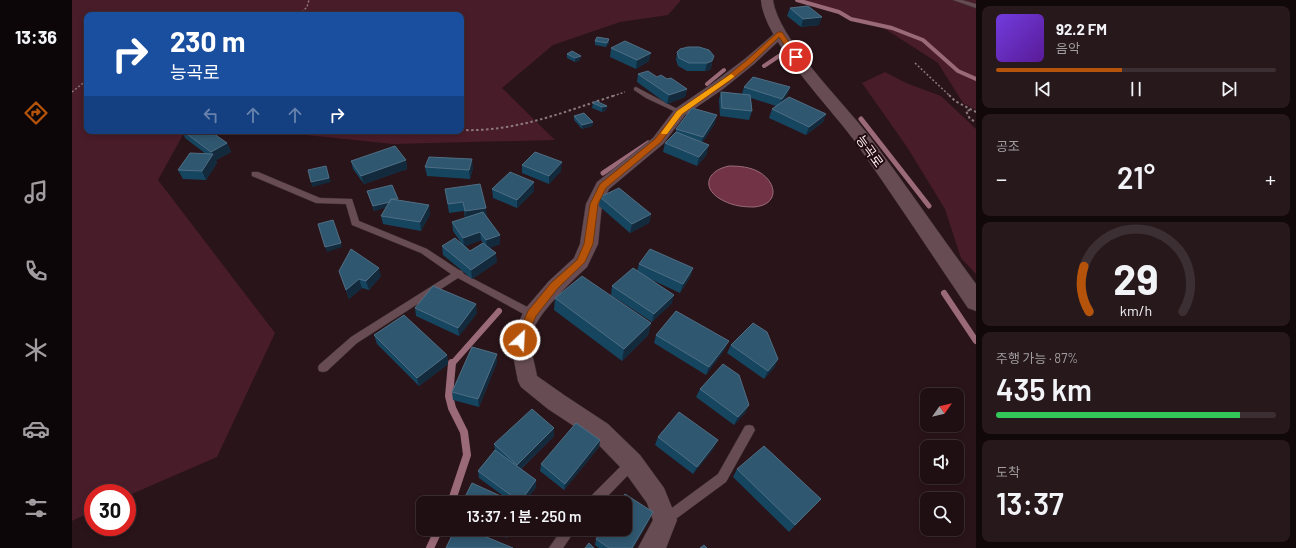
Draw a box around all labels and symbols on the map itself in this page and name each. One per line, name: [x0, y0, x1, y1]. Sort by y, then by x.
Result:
pin: [779, 40, 813, 74]
street label: 능곡로: [853, 132, 887, 170]
position arrow: [499, 319, 541, 361]
north arrow: [920, 388, 964, 432]
speed limit sign: 30: [84, 484, 136, 536]

